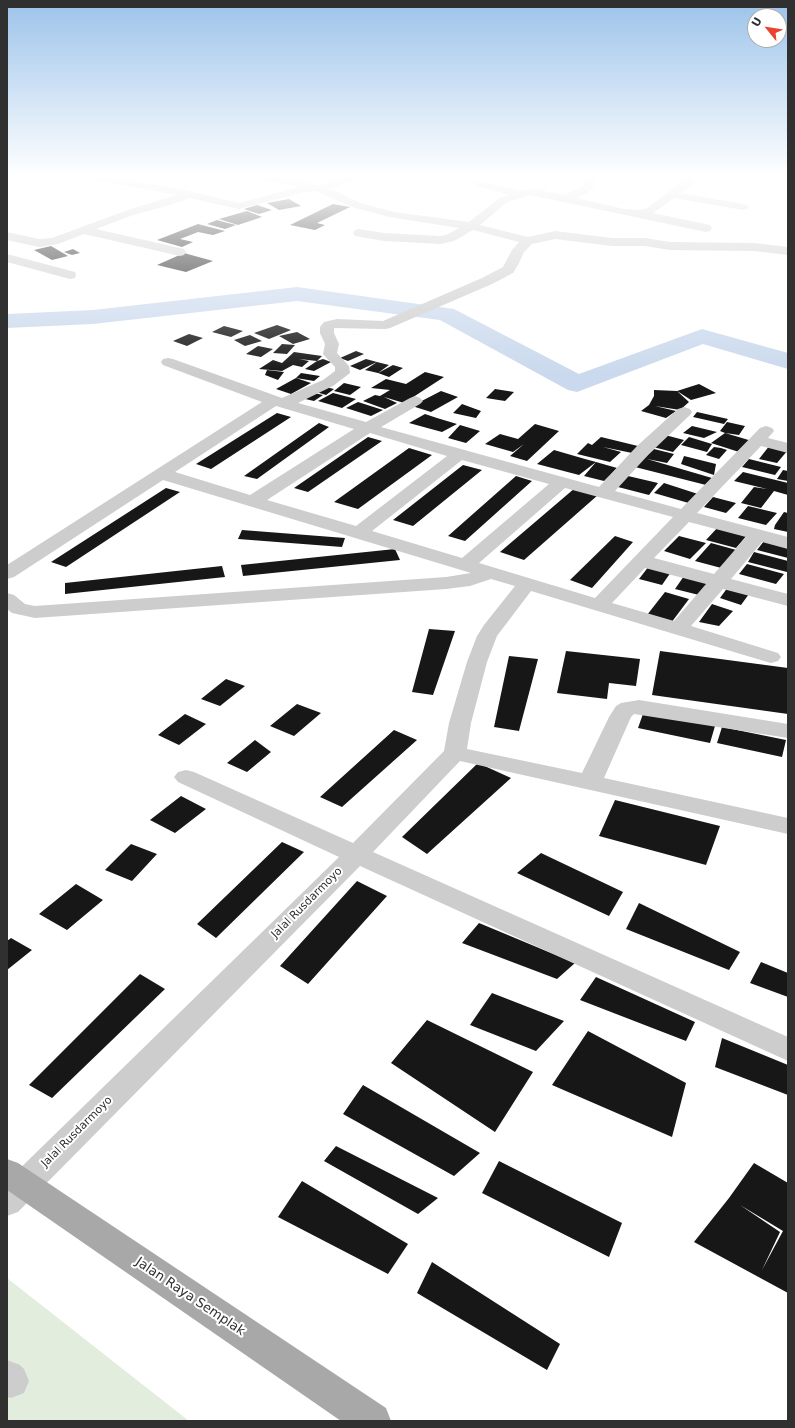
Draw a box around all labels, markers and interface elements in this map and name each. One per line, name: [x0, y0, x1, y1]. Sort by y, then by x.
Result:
north arrow: [747, 8, 787, 48]
text: U: [749, 15, 765, 29]
street label: Jalal Rusdarmoyo: [269, 865, 345, 941]
street label: Jalal Rusdarmoyo: [39, 1094, 115, 1170]
street label: Jalan Raya Semplak: [132, 1255, 248, 1339]

